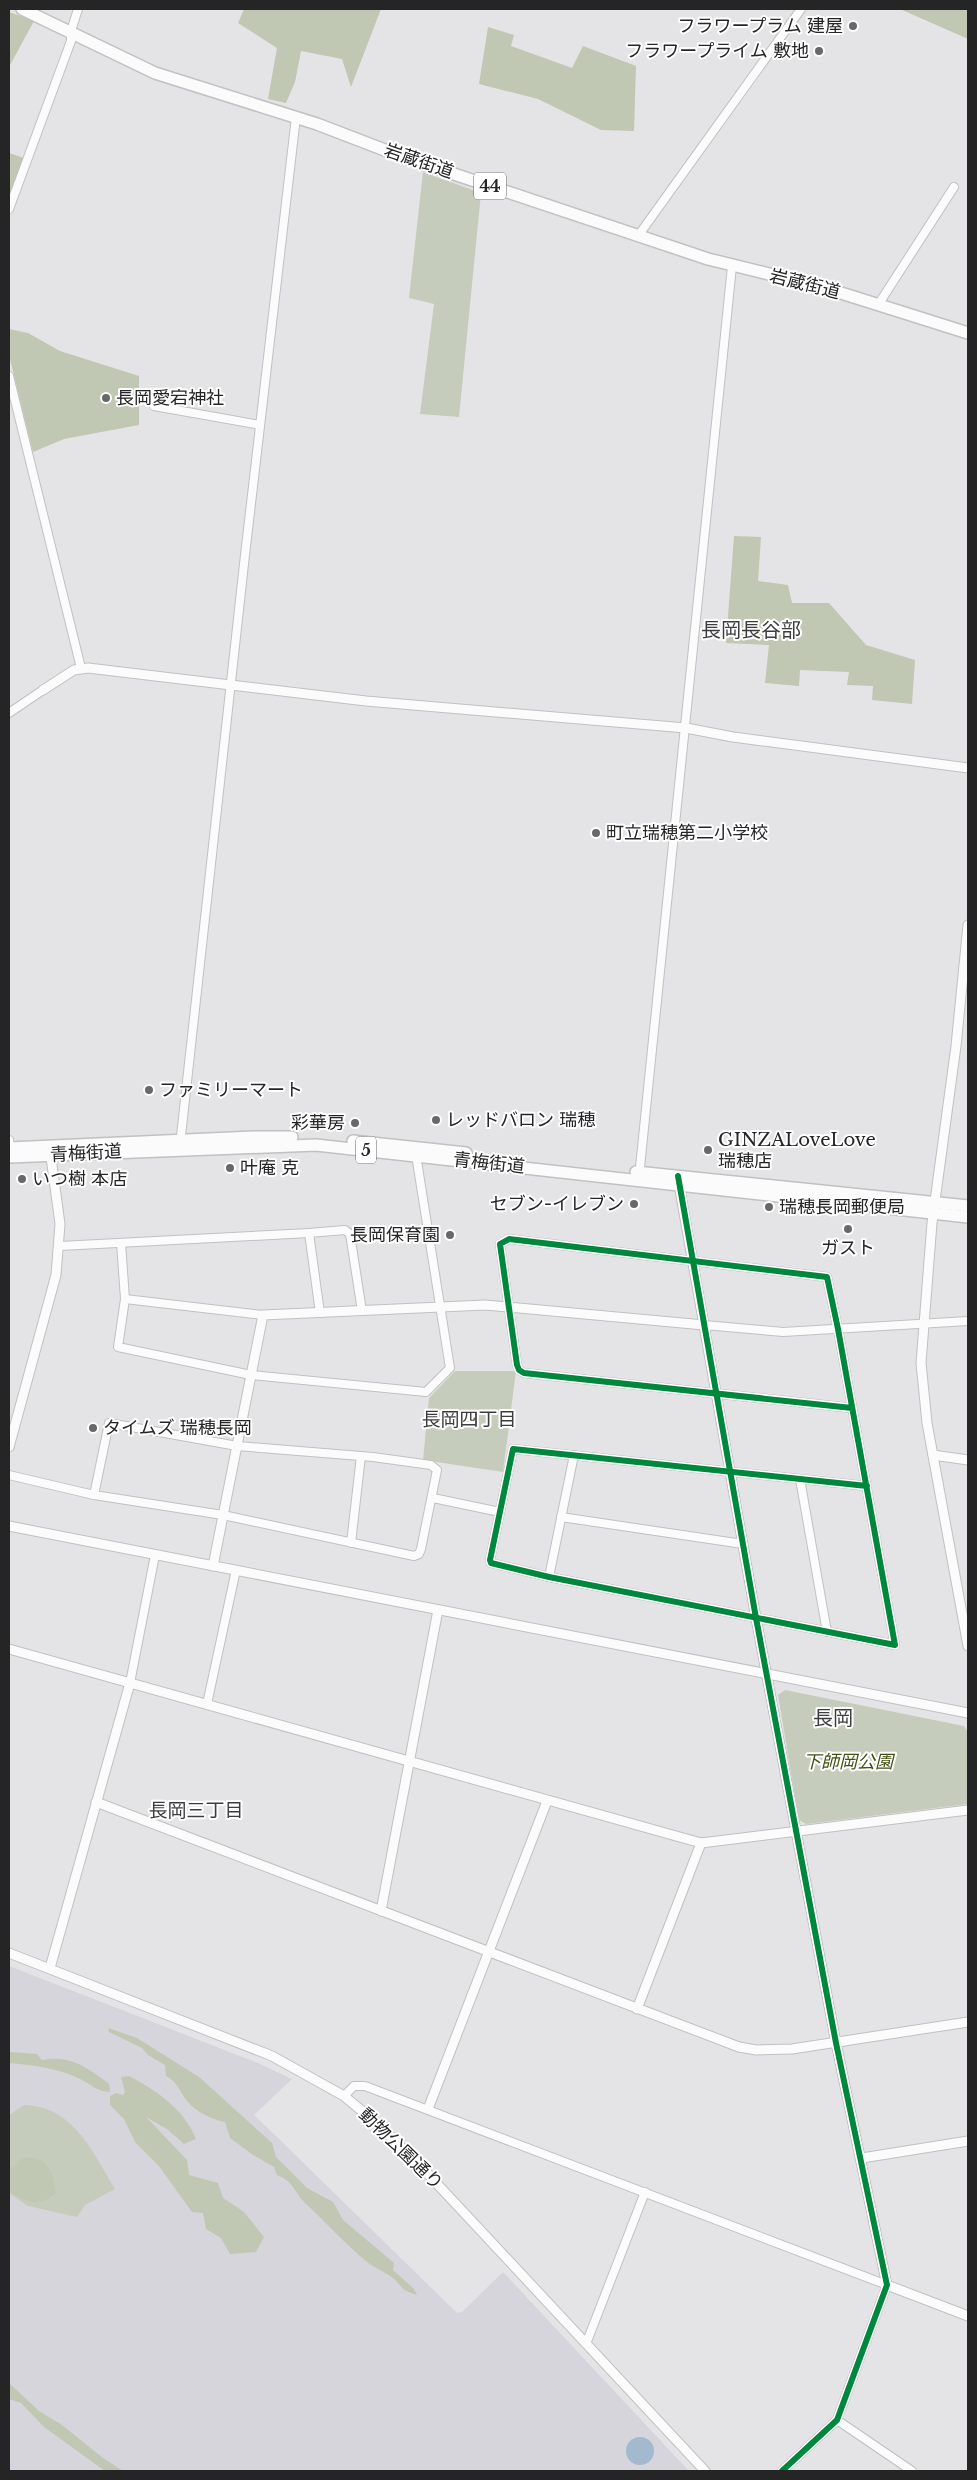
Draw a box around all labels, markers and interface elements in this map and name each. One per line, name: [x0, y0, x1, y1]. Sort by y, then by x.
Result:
place label: フラワープラム 建屋: [677, 15, 843, 37]
marker: フラワープラム 建屋: [847, 20, 859, 32]
place label: フラワープライム 敷地: [625, 40, 809, 62]
marker: フラワープライム 敷地: [813, 45, 825, 57]
street label: 岩蔵街道: [381, 139, 457, 183]
road number: 44: [474, 172, 506, 200]
street label: 岩蔵街道: [767, 265, 843, 303]
place label: 長岡愛宕神社: [116, 387, 224, 409]
marker: 長岡愛宕神社: [100, 392, 112, 404]
district label: 長岡長谷部: [701, 618, 801, 642]
place label: 町立瑞穂第二小学校: [606, 822, 768, 844]
marker: 町立瑞穂第二小学校: [590, 827, 602, 839]
place label: ファミリーマート: [159, 1079, 303, 1101]
marker: ファミリーマート: [143, 1084, 155, 1096]
place label: レッドバロン 瑞穂: [446, 1109, 595, 1131]
place label: 彩華房: [291, 1112, 345, 1134]
marker: レッドバロン 瑞穂: [430, 1114, 442, 1126]
marker: 彩華房: [349, 1117, 361, 1129]
place label: GINZALoveLove 瑞穂店: [718, 1129, 876, 1172]
road number: 5: [356, 1136, 376, 1164]
street label: 青梅街道: [49, 1140, 123, 1166]
marker: GINZALoveLove 瑞穂店: [702, 1144, 714, 1156]
street label: 青梅街道: [452, 1148, 526, 1178]
place label: 叶庵 克: [240, 1157, 299, 1179]
marker: 叶庵 克: [224, 1162, 236, 1174]
place label: いつ樹 本店: [32, 1168, 127, 1190]
marker: いつ樹 本店: [16, 1173, 28, 1185]
place label: セブン-イレブン: [490, 1193, 624, 1215]
place label: 瑞穂長岡郵便局: [779, 1196, 905, 1218]
marker: セブン-イレブン: [628, 1198, 640, 1210]
marker: 瑞穂長岡郵便局: [763, 1201, 775, 1213]
marker: ガスト: [842, 1223, 854, 1235]
place label: 長岡保育園: [350, 1224, 440, 1246]
marker: 長岡保育園: [444, 1229, 456, 1241]
place label: ガスト: [821, 1237, 875, 1259]
district label: 長岡四丁目: [421, 1408, 517, 1431]
place label: タイムズ 瑞穂長岡: [103, 1417, 252, 1439]
marker: タイムズ 瑞穂長岡: [87, 1422, 99, 1434]
district label: 長岡: [813, 1706, 853, 1730]
park label: 下師岡公園: [803, 1751, 896, 1773]
district label: 長岡三丁目: [148, 1799, 244, 1822]
street label: 動物公園通り: [355, 2104, 447, 2194]

